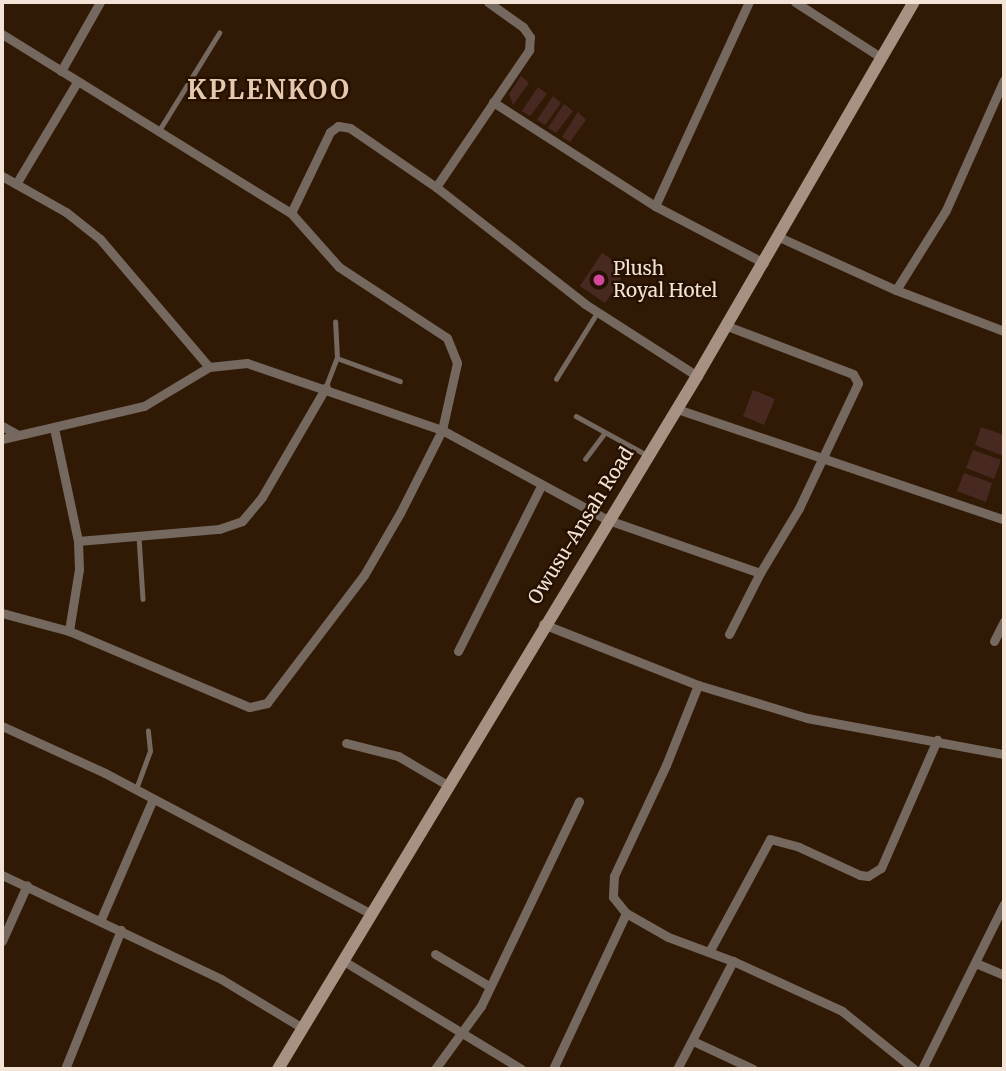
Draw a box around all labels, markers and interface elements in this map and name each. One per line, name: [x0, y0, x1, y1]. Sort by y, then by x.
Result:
district label: KPLENKOO: [188, 74, 350, 106]
place label: Plush Royal Hotel: [613, 258, 717, 302]
marker: Plush Royal Hotel: [591, 272, 607, 288]
street label: Owusu-Ansah Road: [523, 443, 639, 609]

